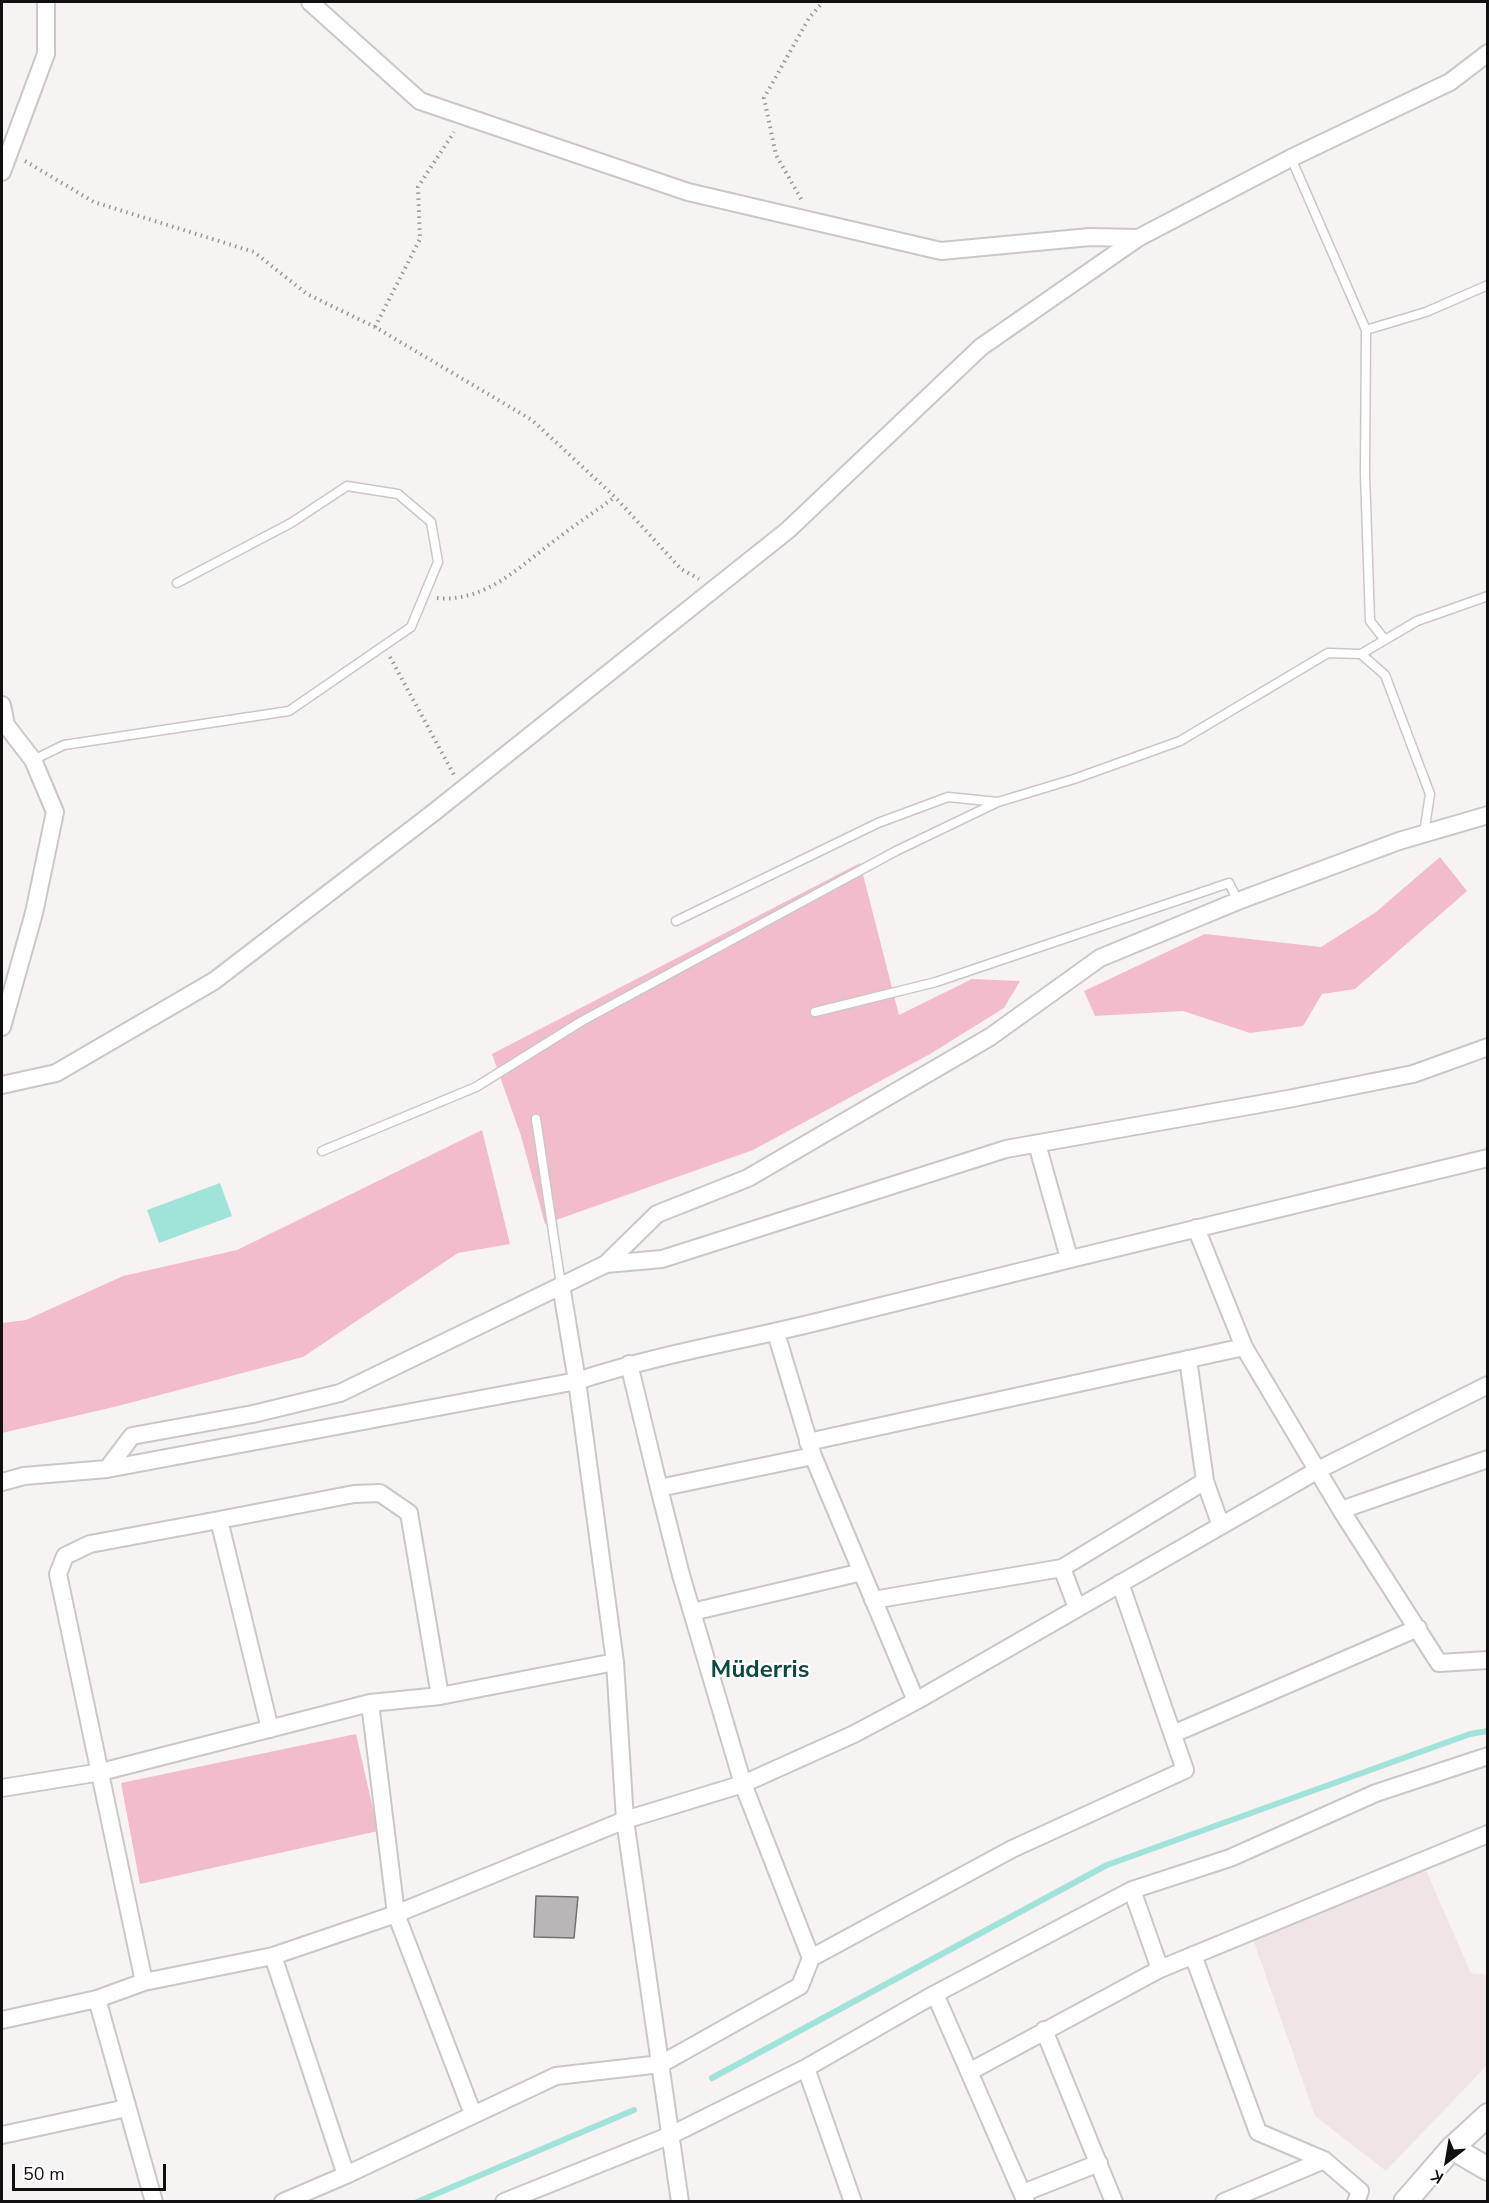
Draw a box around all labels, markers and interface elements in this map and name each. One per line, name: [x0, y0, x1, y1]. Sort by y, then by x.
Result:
district label: Müderris: [711, 1657, 809, 1685]
north arrow: [1417, 2131, 1477, 2191]
scale bar: [15, 2152, 170, 2190]
text: 50 m: [23, 2162, 65, 2186]
text: K: [1428, 2164, 1448, 2189]

